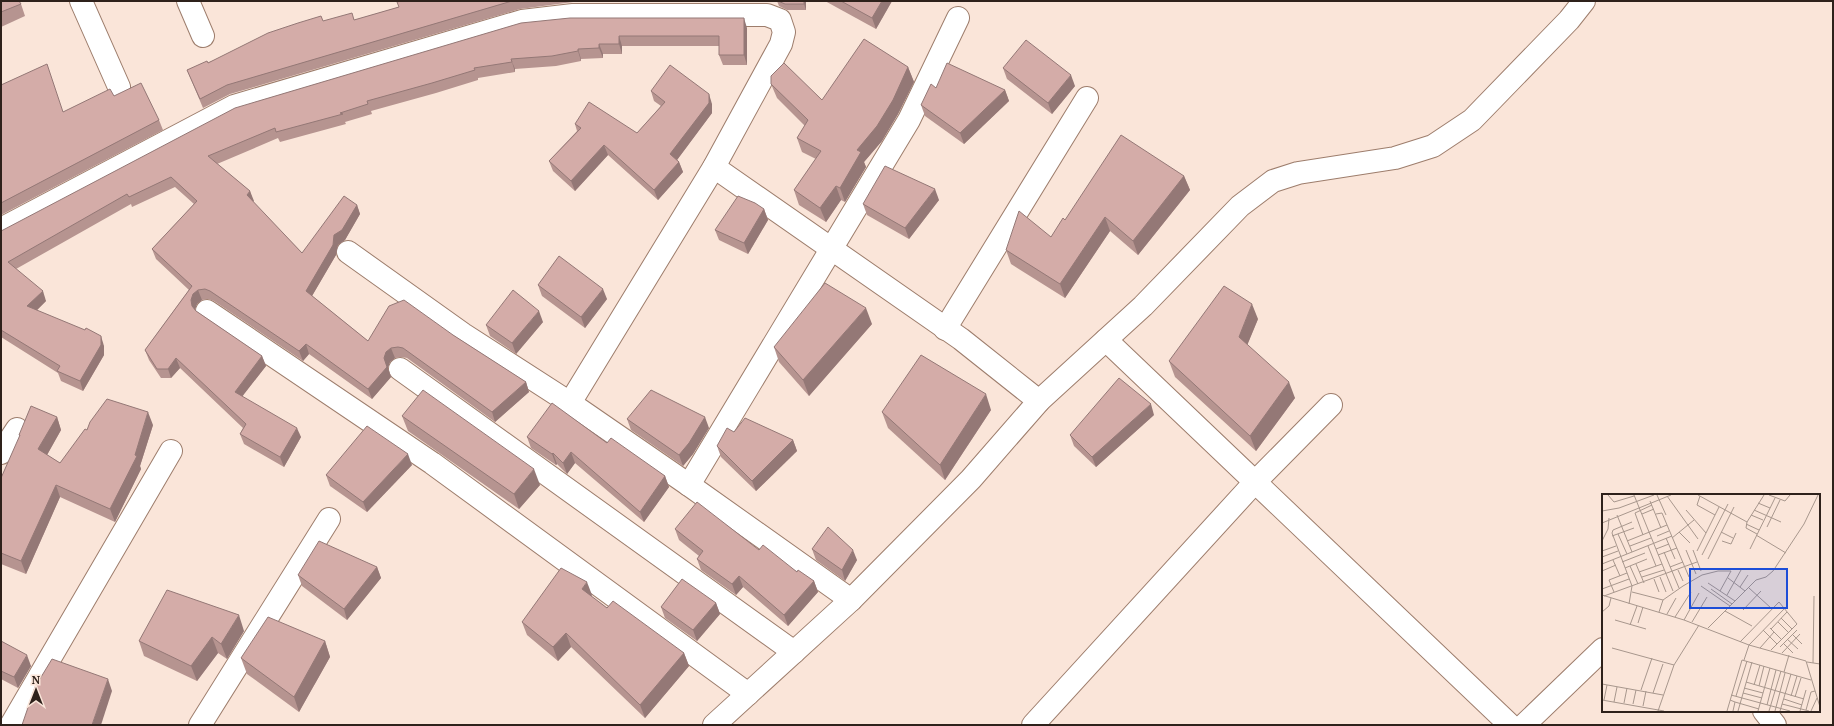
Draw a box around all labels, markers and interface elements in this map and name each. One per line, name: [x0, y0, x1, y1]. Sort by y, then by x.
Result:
inset map: [1602, 494, 1820, 712]
north arrow: [16, 670, 56, 710]
text: N: [32, 673, 41, 687]

